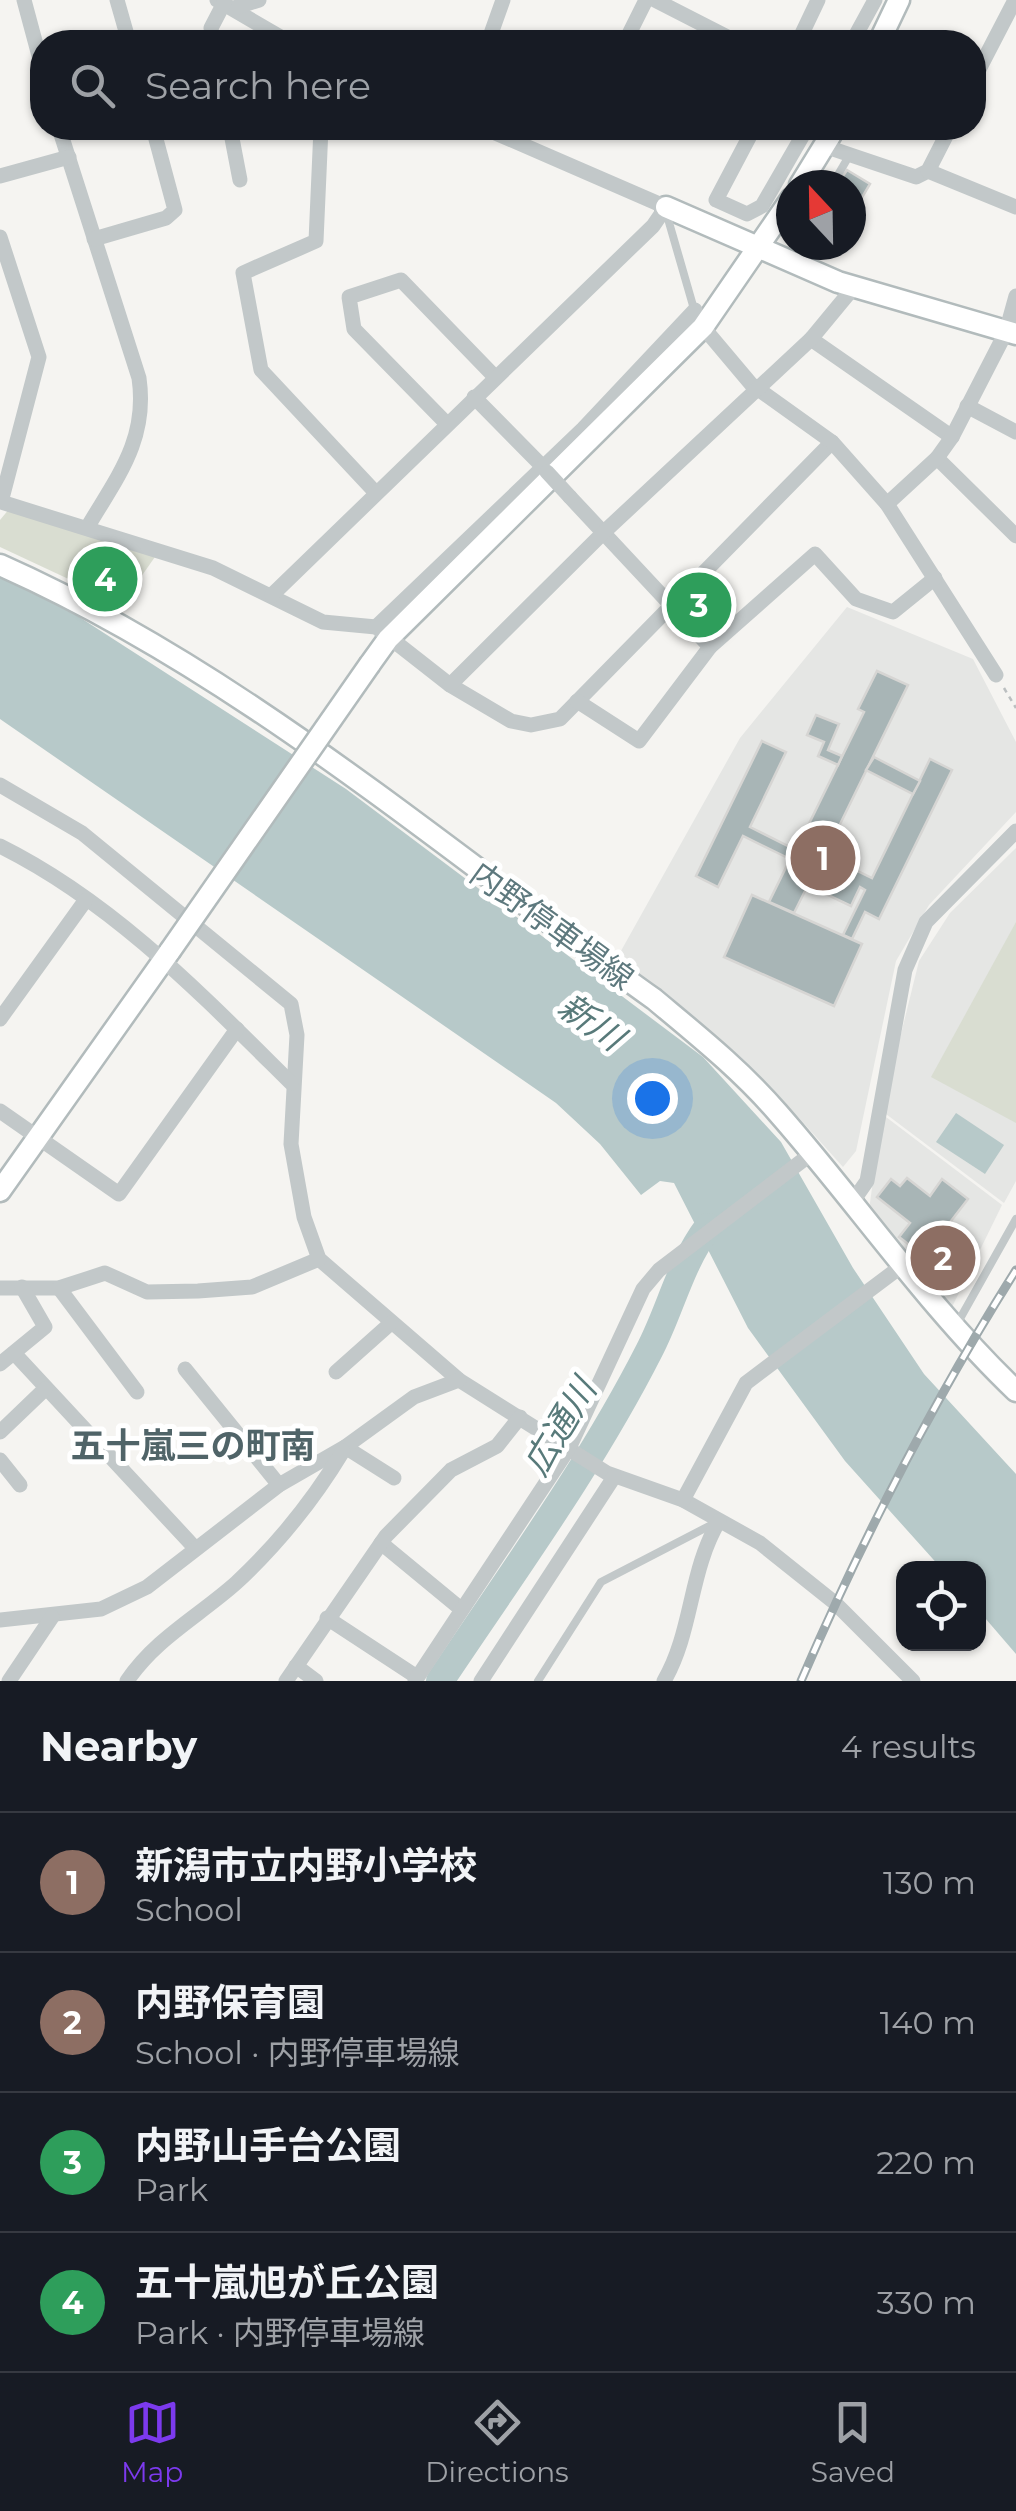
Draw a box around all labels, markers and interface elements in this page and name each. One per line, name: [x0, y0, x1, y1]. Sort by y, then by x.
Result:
search box: [30, 30, 986, 140]
icon: search: [65, 58, 120, 113]
text: Search here: [145, 62, 371, 109]
north arrow: [776, 170, 866, 260]
pin: 4: [72, 542, 138, 616]
pin: 3: [666, 568, 732, 642]
pin: 1: [790, 820, 856, 896]
street label: 内野停車場線: [463, 853, 641, 998]
water label: 新川: [550, 984, 636, 1062]
your location: [627, 1073, 678, 1124]
pin: 2: [910, 1220, 976, 1296]
water label: 広通川: [514, 1367, 607, 1483]
district label: 五十嵐三の町南: [70, 1424, 316, 1467]
map controls: [896, 1561, 986, 1651]
button: locate: [896, 1561, 986, 1651]
text: Nearby: [40, 1720, 197, 1772]
text: 4 results: [841, 1727, 976, 1766]
text: 新潟市立内野小学校: [135, 1842, 477, 1889]
text: 1: [66, 1863, 79, 1902]
text: 130 m: [883, 1863, 976, 1902]
text: School: [135, 1890, 243, 1929]
text: 内野保育園: [135, 1979, 325, 2026]
text: 2: [63, 2003, 82, 2042]
text: 140 m: [880, 2003, 976, 2042]
text: School · 内野停車場線: [135, 2033, 460, 2072]
text: 内野山手台公園: [135, 2122, 401, 2169]
text: 3: [63, 2143, 82, 2182]
text: 220 m: [876, 2143, 976, 2182]
text: Park: [135, 2170, 208, 2209]
text: 五十嵐旭が丘公園: [135, 2259, 439, 2306]
text: 4: [61, 2283, 84, 2322]
text: 330 m: [877, 2283, 976, 2322]
text: Park · 内野停車場線: [135, 2313, 425, 2352]
tab: Map: [121, 2395, 183, 2489]
tab: Directions: [425, 2395, 569, 2489]
tab: Saved: [811, 2395, 895, 2489]

